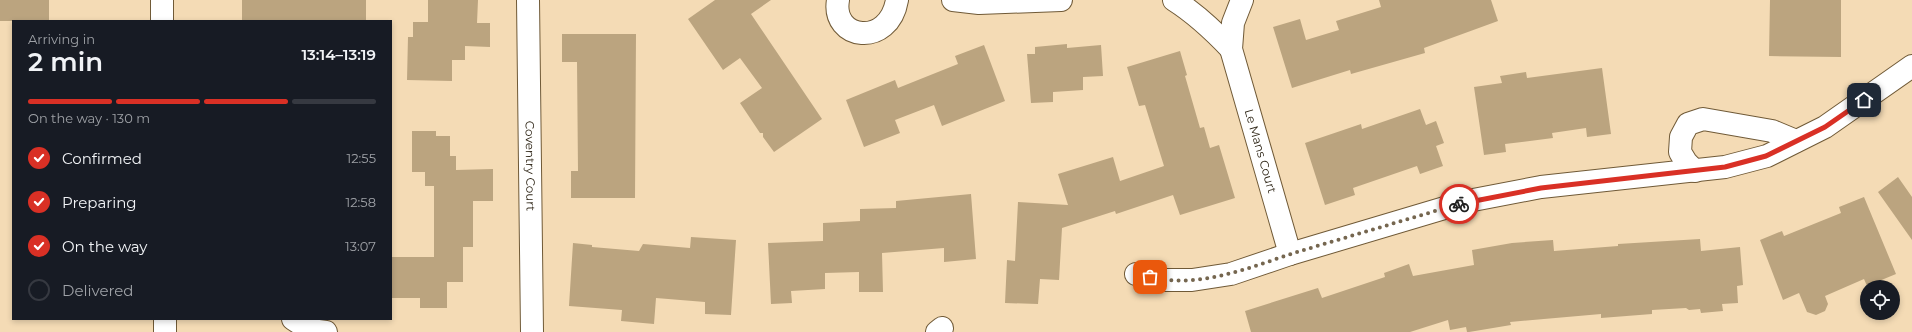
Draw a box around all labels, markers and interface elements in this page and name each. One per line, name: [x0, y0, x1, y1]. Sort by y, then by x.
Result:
text: Arriving in: [28, 31, 95, 47]
text: 13:14–13:19: [301, 45, 376, 64]
text: 2 min: [28, 46, 103, 78]
pin: [1847, 83, 1881, 117]
icon: home: [1853, 89, 1875, 111]
street label: Le Mans Court: [1242, 107, 1280, 195]
text: On the way · 130 m: [28, 110, 150, 126]
street label: Coventry Court: [522, 121, 539, 211]
icon: check: [28, 147, 50, 169]
text: Confirmed: [62, 149, 142, 168]
text: 12:55: [347, 150, 376, 166]
courier: [1439, 184, 1479, 224]
icon: check: [28, 191, 50, 213]
text: Preparing: [62, 193, 137, 212]
icon: bike: [1448, 193, 1470, 215]
text: 12:58: [346, 194, 376, 210]
icon: check: [28, 235, 50, 257]
text: On the way: [62, 237, 147, 256]
text: 13:07: [345, 238, 376, 254]
pin: [1133, 260, 1167, 294]
icon: bag: [1139, 266, 1161, 288]
map controls: [1860, 280, 1900, 320]
button: locate: [1860, 280, 1900, 320]
text: Delivered: [62, 281, 134, 300]

